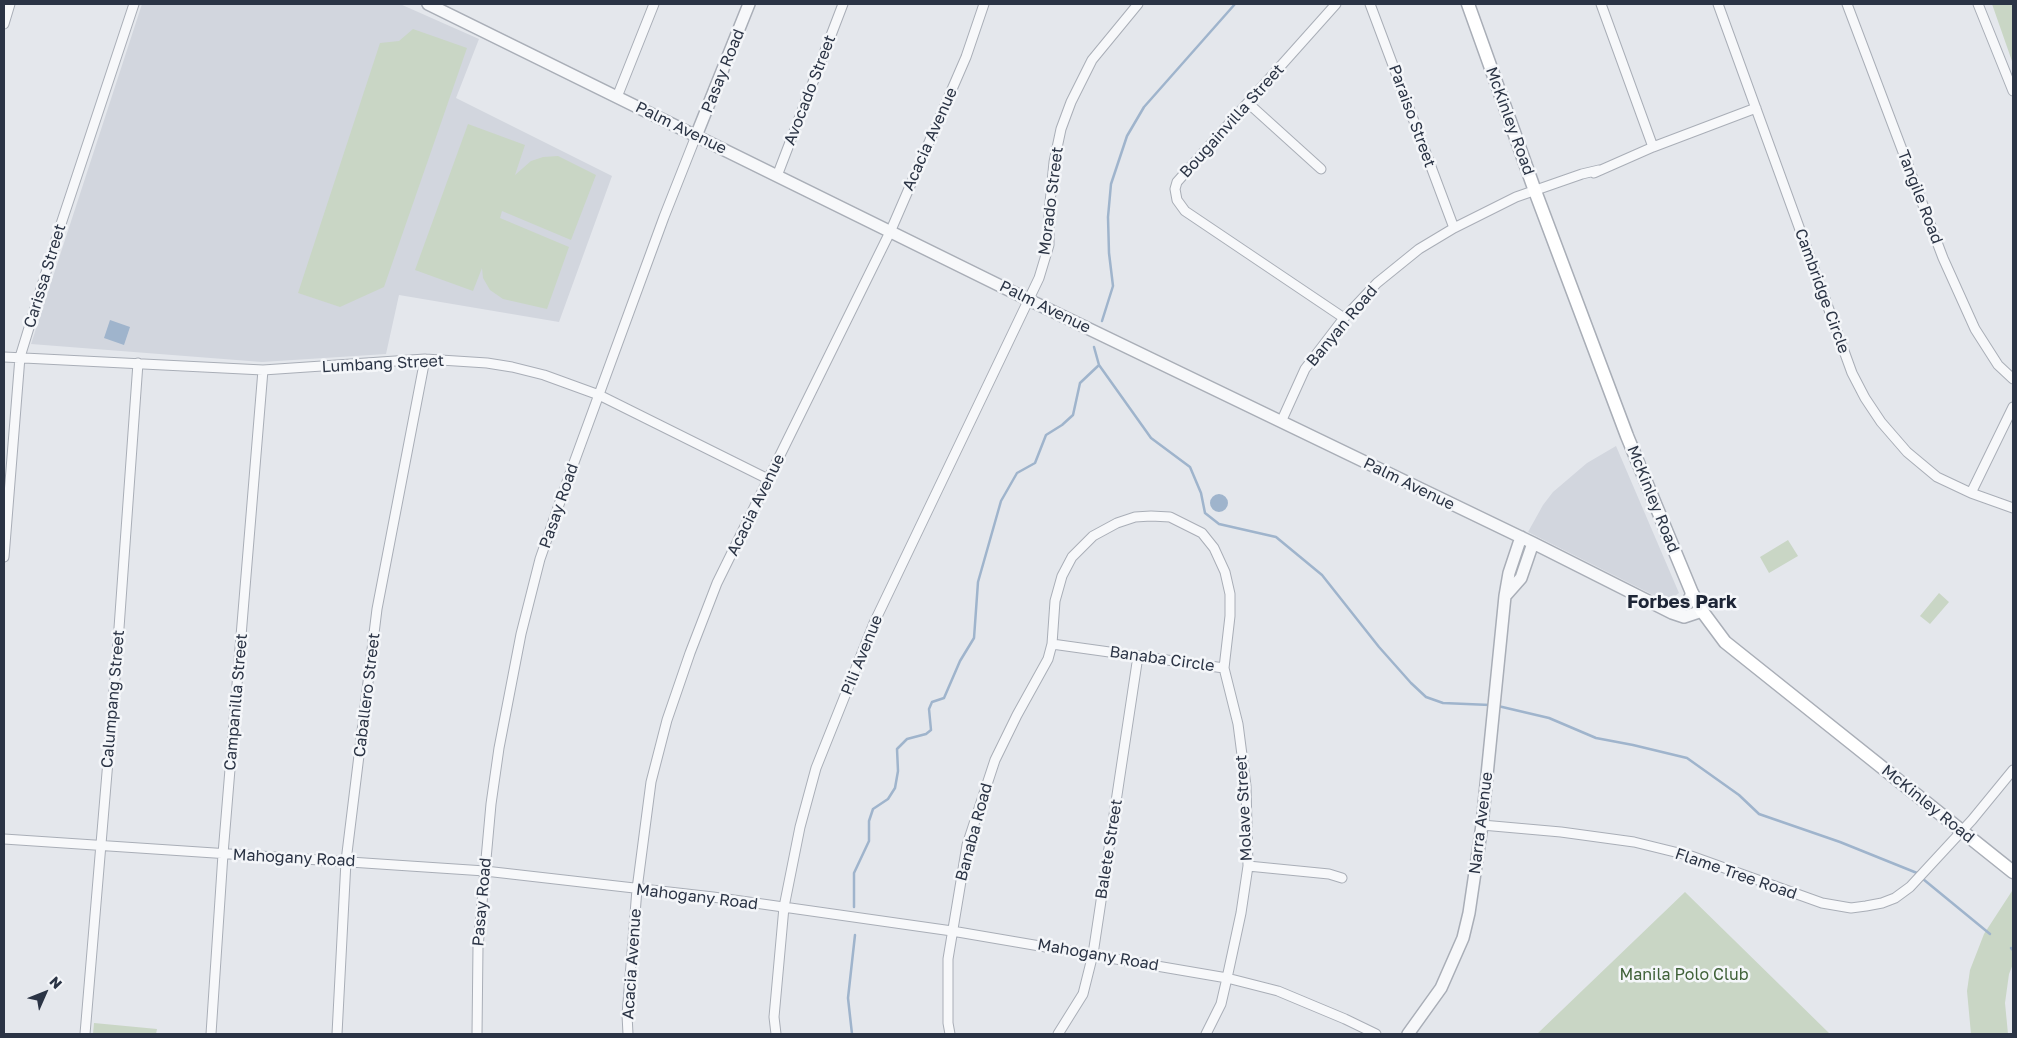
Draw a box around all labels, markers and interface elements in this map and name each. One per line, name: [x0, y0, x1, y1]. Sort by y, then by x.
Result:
street label: Pasay Road: [697, 26, 749, 116]
street label: Avocado Street: [780, 32, 840, 148]
street label: Bougainvilla Street: [1176, 60, 1288, 182]
street label: Paraiso Street: [1384, 62, 1440, 170]
street label: McKinley Road: [1482, 64, 1538, 178]
street label: Acacia Avenue: [899, 84, 961, 194]
street label: Palm Avenue: [632, 98, 730, 158]
street label: Morado Street: [1035, 146, 1067, 256]
street label: Tangile Road: [1893, 147, 1947, 247]
street label: Carissa Street: [20, 222, 70, 330]
street label: Cambridge Circle: [1790, 226, 1854, 356]
street label: Palm Avenue: [996, 277, 1094, 337]
street label: Banyan Road: [1303, 282, 1381, 370]
street label: Lumbang Street: [321, 351, 445, 377]
street label: McKinley Road: [1623, 443, 1683, 555]
street label: Acacia Avenue: [723, 451, 789, 559]
street label: Palm Avenue: [1360, 454, 1458, 514]
street label: Pasay Road: [535, 461, 583, 551]
district label: Forbes Park: [1627, 591, 1737, 613]
street label: Pili Avenue: [837, 612, 887, 698]
street label: Calumpang Street: [97, 629, 129, 769]
street label: Caballero Street: [350, 632, 384, 758]
street label: Campanilla Street: [220, 633, 252, 771]
street label: Banaba Circle: [1108, 642, 1216, 676]
street label: Molave Street: [1232, 754, 1256, 862]
street label: McKinley Road: [1878, 761, 1978, 847]
street label: Narra Avenue: [1465, 771, 1497, 875]
street label: Banaba Road: [952, 781, 996, 883]
street label: Balete Street: [1092, 798, 1126, 900]
street label: Flame Tree Road: [1673, 844, 1799, 904]
street label: Mahogany Road: [232, 845, 356, 871]
street label: Pasay Road: [469, 857, 495, 947]
street label: Mahogany Road: [635, 880, 759, 914]
street label: Acacia Avenue: [619, 908, 645, 1020]
street label: Mahogany Road: [1036, 935, 1160, 975]
park label: Manila Polo Club: [1619, 965, 1749, 985]
north arrow: [20, 968, 70, 1018]
text: N: [46, 972, 66, 992]

